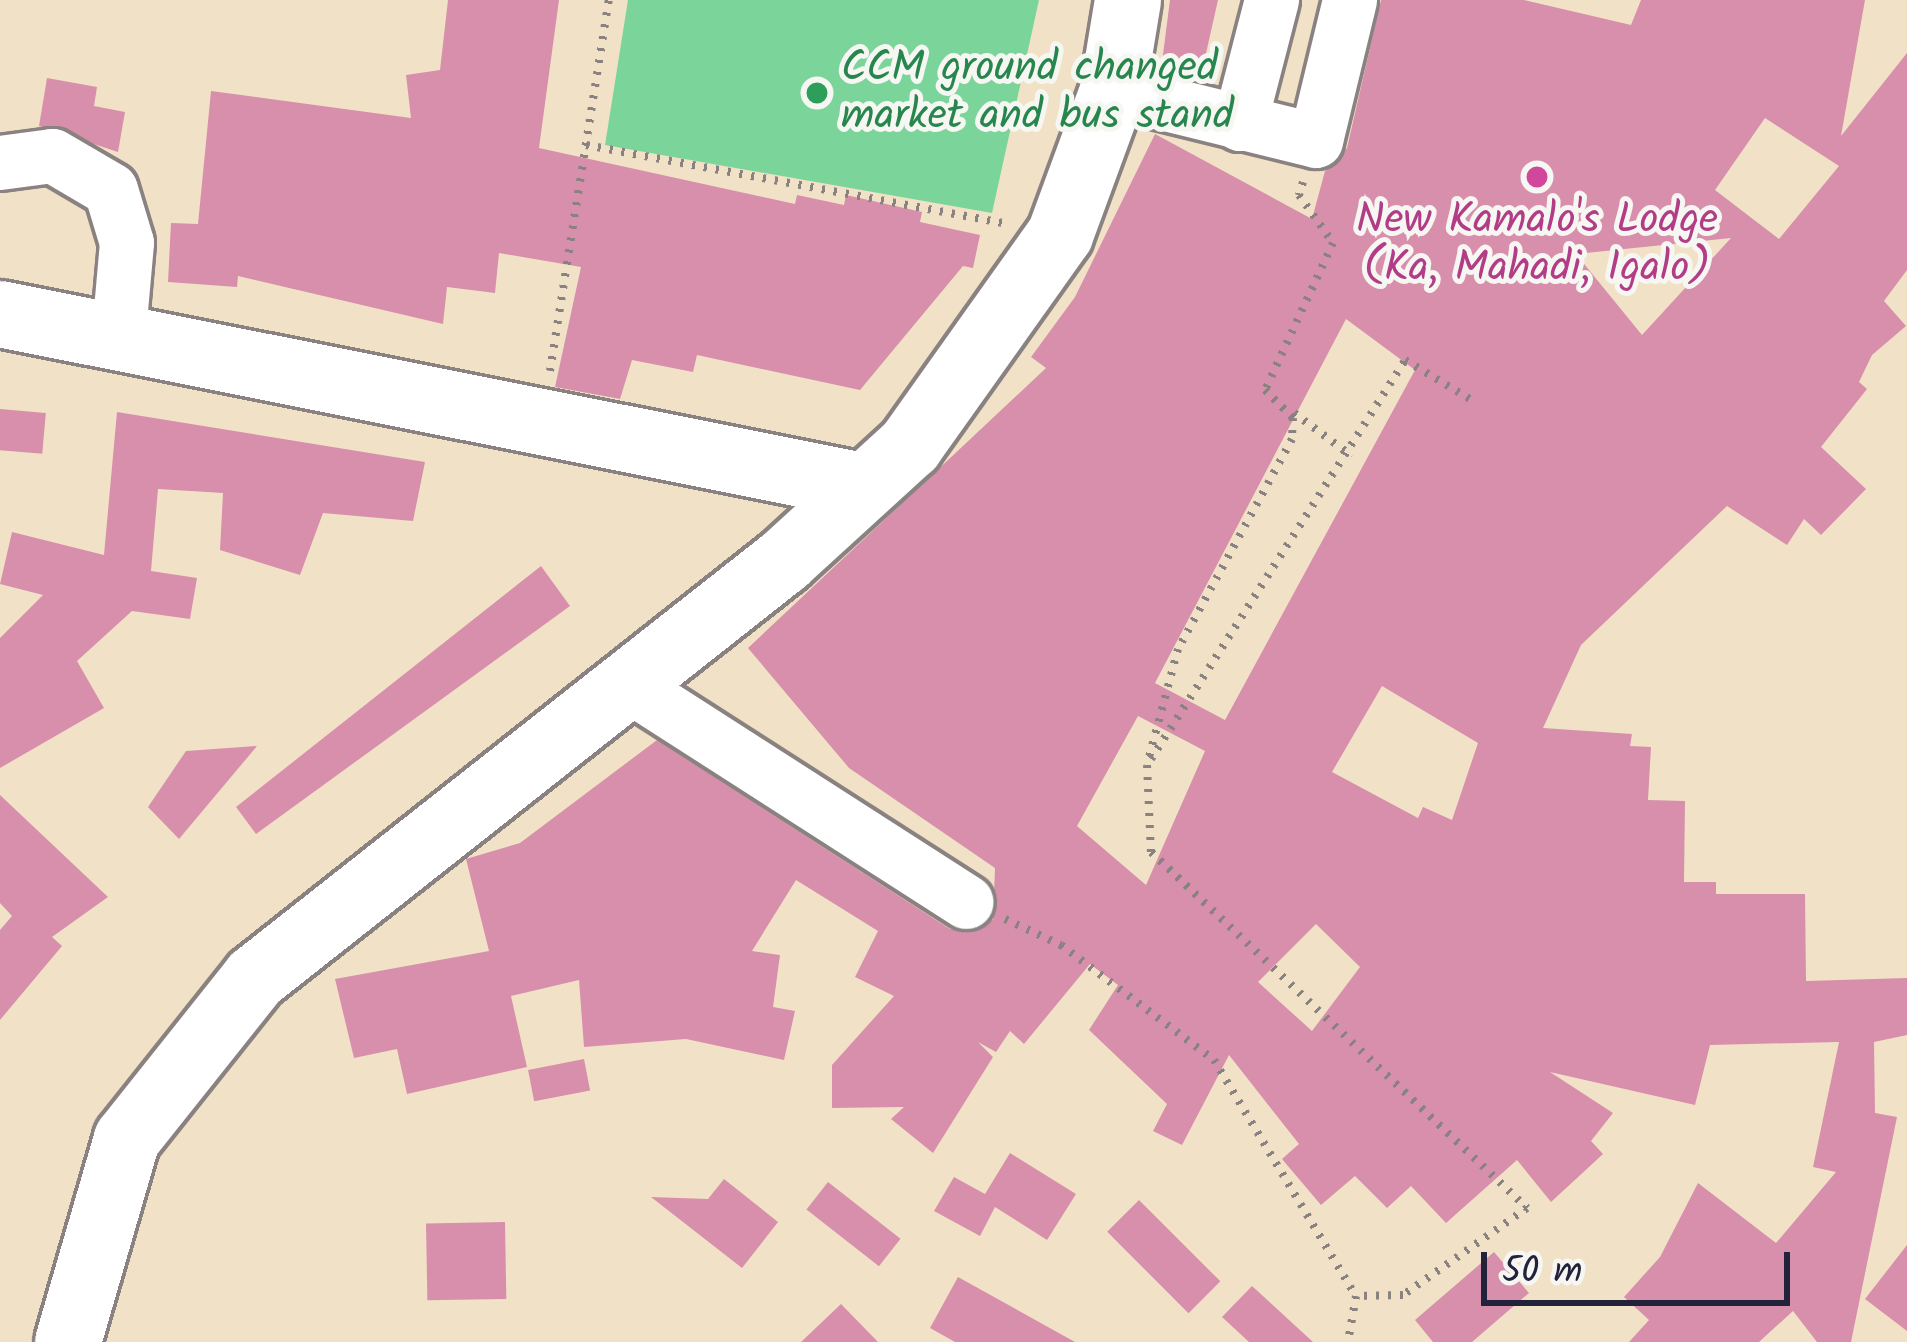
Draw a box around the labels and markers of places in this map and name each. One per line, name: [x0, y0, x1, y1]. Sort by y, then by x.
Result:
place label: CCM ground changed market and bus stand: [841, 44, 1234, 142]
marker: CCM ground changed market and bus stand: [804, 80, 830, 106]
marker: New Kamalo's Lodge (Ka, Mahadi, Igalo): [1524, 164, 1550, 190]
place label: New Kamalo's Lodge (Ka, Mahadi, Igalo): [1356, 196, 1718, 294]

